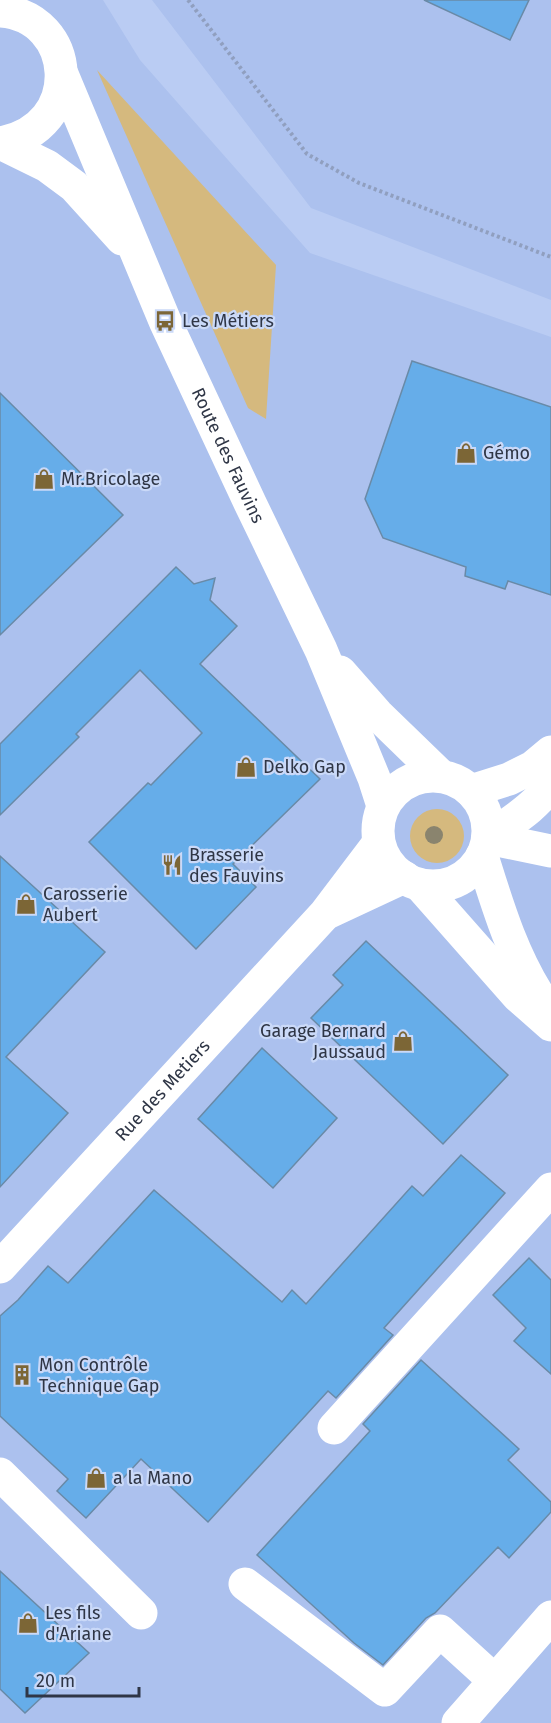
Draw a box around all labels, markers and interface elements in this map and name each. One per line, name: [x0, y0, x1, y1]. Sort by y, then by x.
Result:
bus stop icon: Les Métiers: [153, 309, 177, 333]
place label: Les Métiers: [182, 310, 274, 332]
street label: Route des Fauvins: [187, 384, 269, 527]
shop icon: Gémo: [454, 441, 478, 465]
place label: Gémo: [483, 442, 530, 464]
shop icon: Mr.Bricolage: [32, 467, 56, 491]
place label: Mr.Bricolage: [61, 468, 160, 490]
shop icon: Delko Gap: [234, 755, 258, 779]
place label: Delko Gap: [263, 756, 346, 778]
place label: Brasserie des Fauvins: [189, 844, 284, 887]
restaurant icon: Brasserie des Fauvins: [160, 853, 184, 877]
place label: Carosserie Aubert: [43, 883, 128, 926]
shop icon: Carosserie Aubert: [14, 892, 38, 916]
place label: Garage Bernard Jaussaud: [260, 1020, 386, 1063]
shop icon: Garage Bernard Jaussaud: [391, 1029, 415, 1053]
street label: Rue des Metiers: [110, 1035, 215, 1146]
place label: Mon Contrôle Technique Gap: [39, 1354, 160, 1397]
building icon: Mon Contrôle Technique Gap: [10, 1363, 34, 1387]
shop icon: a la Mano: [84, 1466, 108, 1490]
place label: a la Mano: [113, 1467, 192, 1489]
place label: Les fils d'Ariane: [45, 1602, 112, 1645]
shop icon: Les fils d'Ariane: [16, 1611, 40, 1635]
scale bar: [27, 1660, 140, 1698]
text: 20 m: [36, 1670, 75, 1692]

